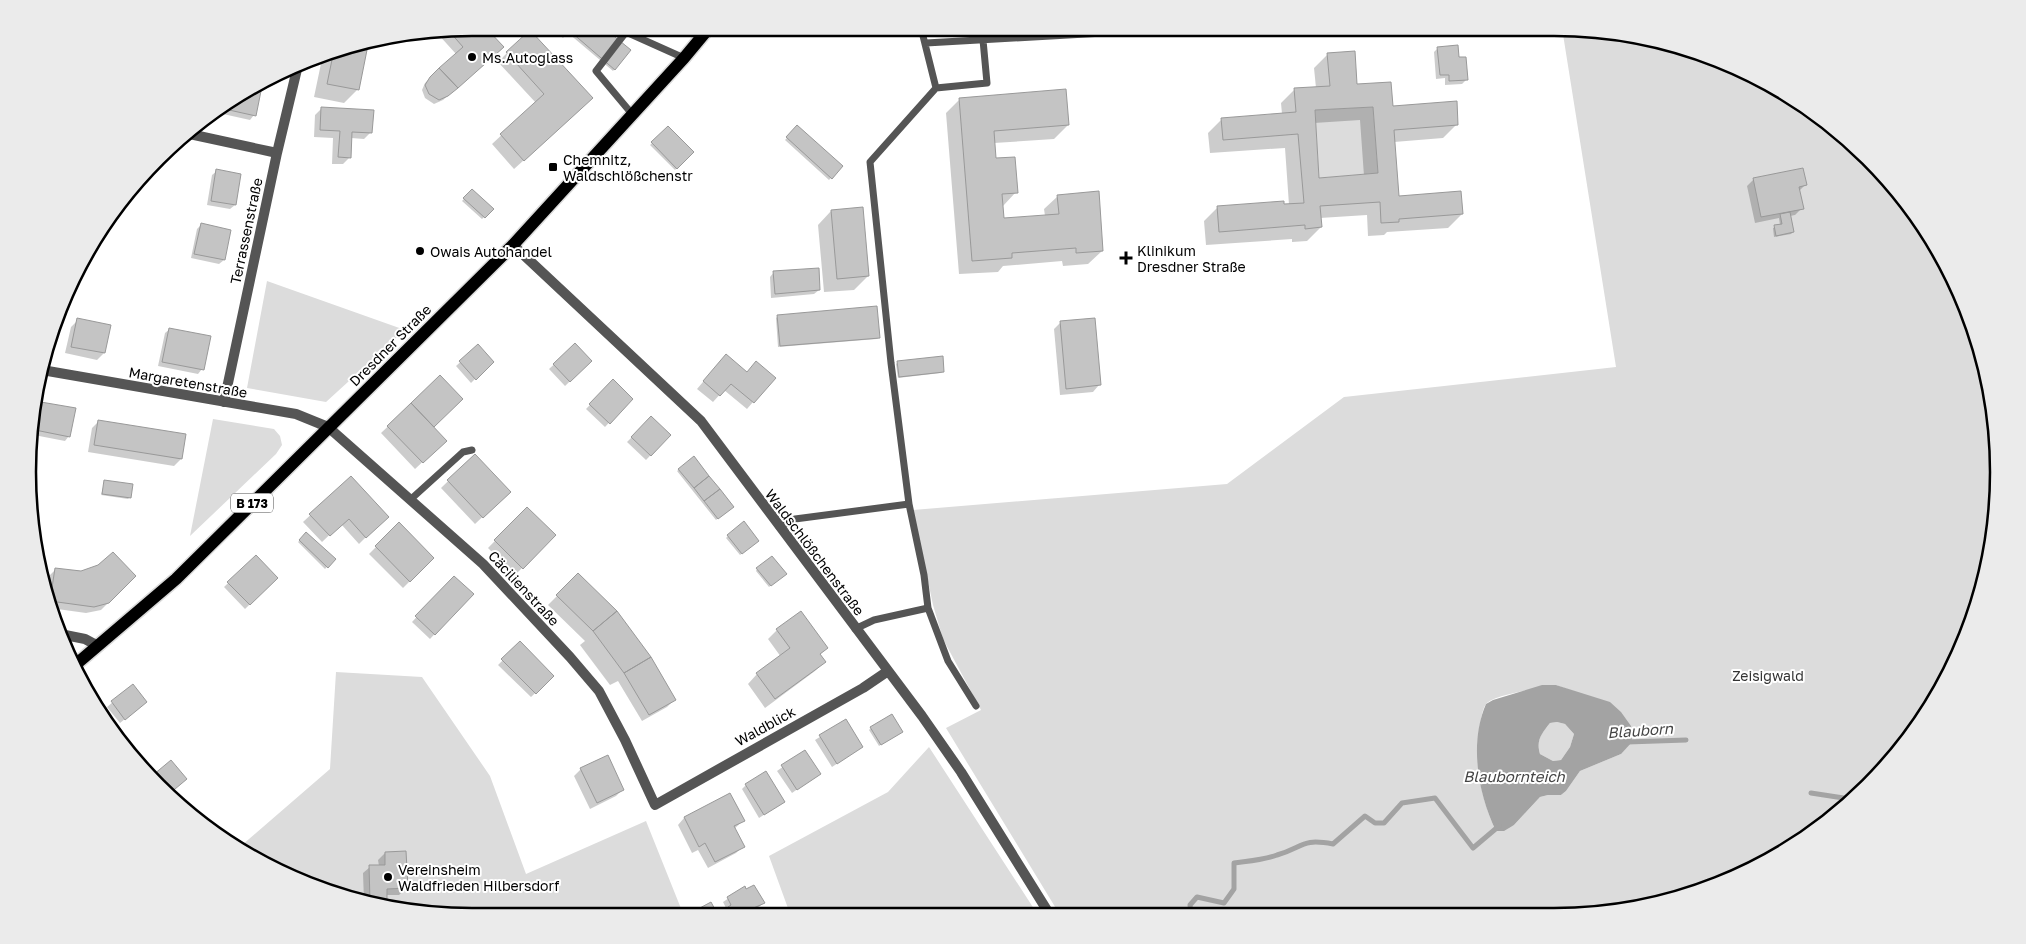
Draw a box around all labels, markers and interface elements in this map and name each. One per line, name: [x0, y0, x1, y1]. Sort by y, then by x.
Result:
place label: Ms.Autoglass: [482, 49, 573, 66]
marker: Ms.Autoglass: [466, 51, 478, 63]
place label: Chemnitz, Waldschlößchenstr: [563, 151, 693, 184]
marker: Chemnitz, Waldschlößchenstr: [547, 161, 559, 173]
street label: Terrassenstraße: [226, 176, 266, 286]
place label: Klinikum Dresdner Straße: [1137, 242, 1246, 275]
place label: Owais Autohandel: [430, 243, 552, 260]
marker: Owais Autohandel: [414, 245, 426, 257]
marker: Klinikum Dresdner Straße: [1119, 251, 1133, 265]
street label: Dresdner Straße: [346, 301, 434, 389]
street label: Margaretenstraße: [127, 363, 249, 401]
street label: Waldschlößchenstraße: [762, 485, 868, 619]
road number: B 173: [231, 493, 273, 512]
street label: Cäcilienstraße: [485, 547, 563, 629]
park label: Zeisigwald: [1732, 667, 1804, 684]
street label: Waldblick: [732, 702, 798, 749]
water label: Blauborn: [1607, 719, 1674, 741]
water label: Blaubornteich: [1463, 767, 1566, 785]
place label: Vereinsheim Waldfrieden Hilbersdorf: [398, 861, 559, 894]
marker: Vereinsheim Waldfrieden Hilbersdorf: [382, 871, 394, 883]

